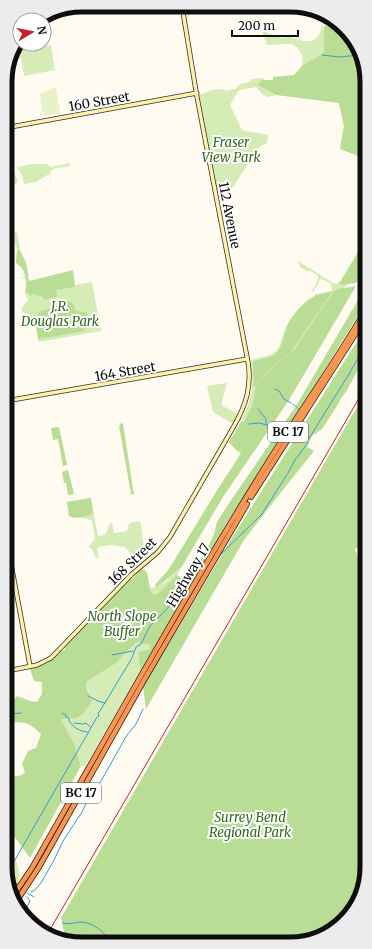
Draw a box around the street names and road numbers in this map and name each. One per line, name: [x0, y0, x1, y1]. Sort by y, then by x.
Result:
street label: 160 Street: [67, 88, 131, 115]
street label: 112 Avenue: [215, 180, 244, 250]
street label: 164 Street: [93, 358, 157, 385]
road number: BC 17: [268, 422, 308, 442]
street label: 168 Street: [104, 534, 160, 589]
street label: Highway 17: [163, 540, 214, 610]
road number: BC 17: [61, 783, 101, 803]

